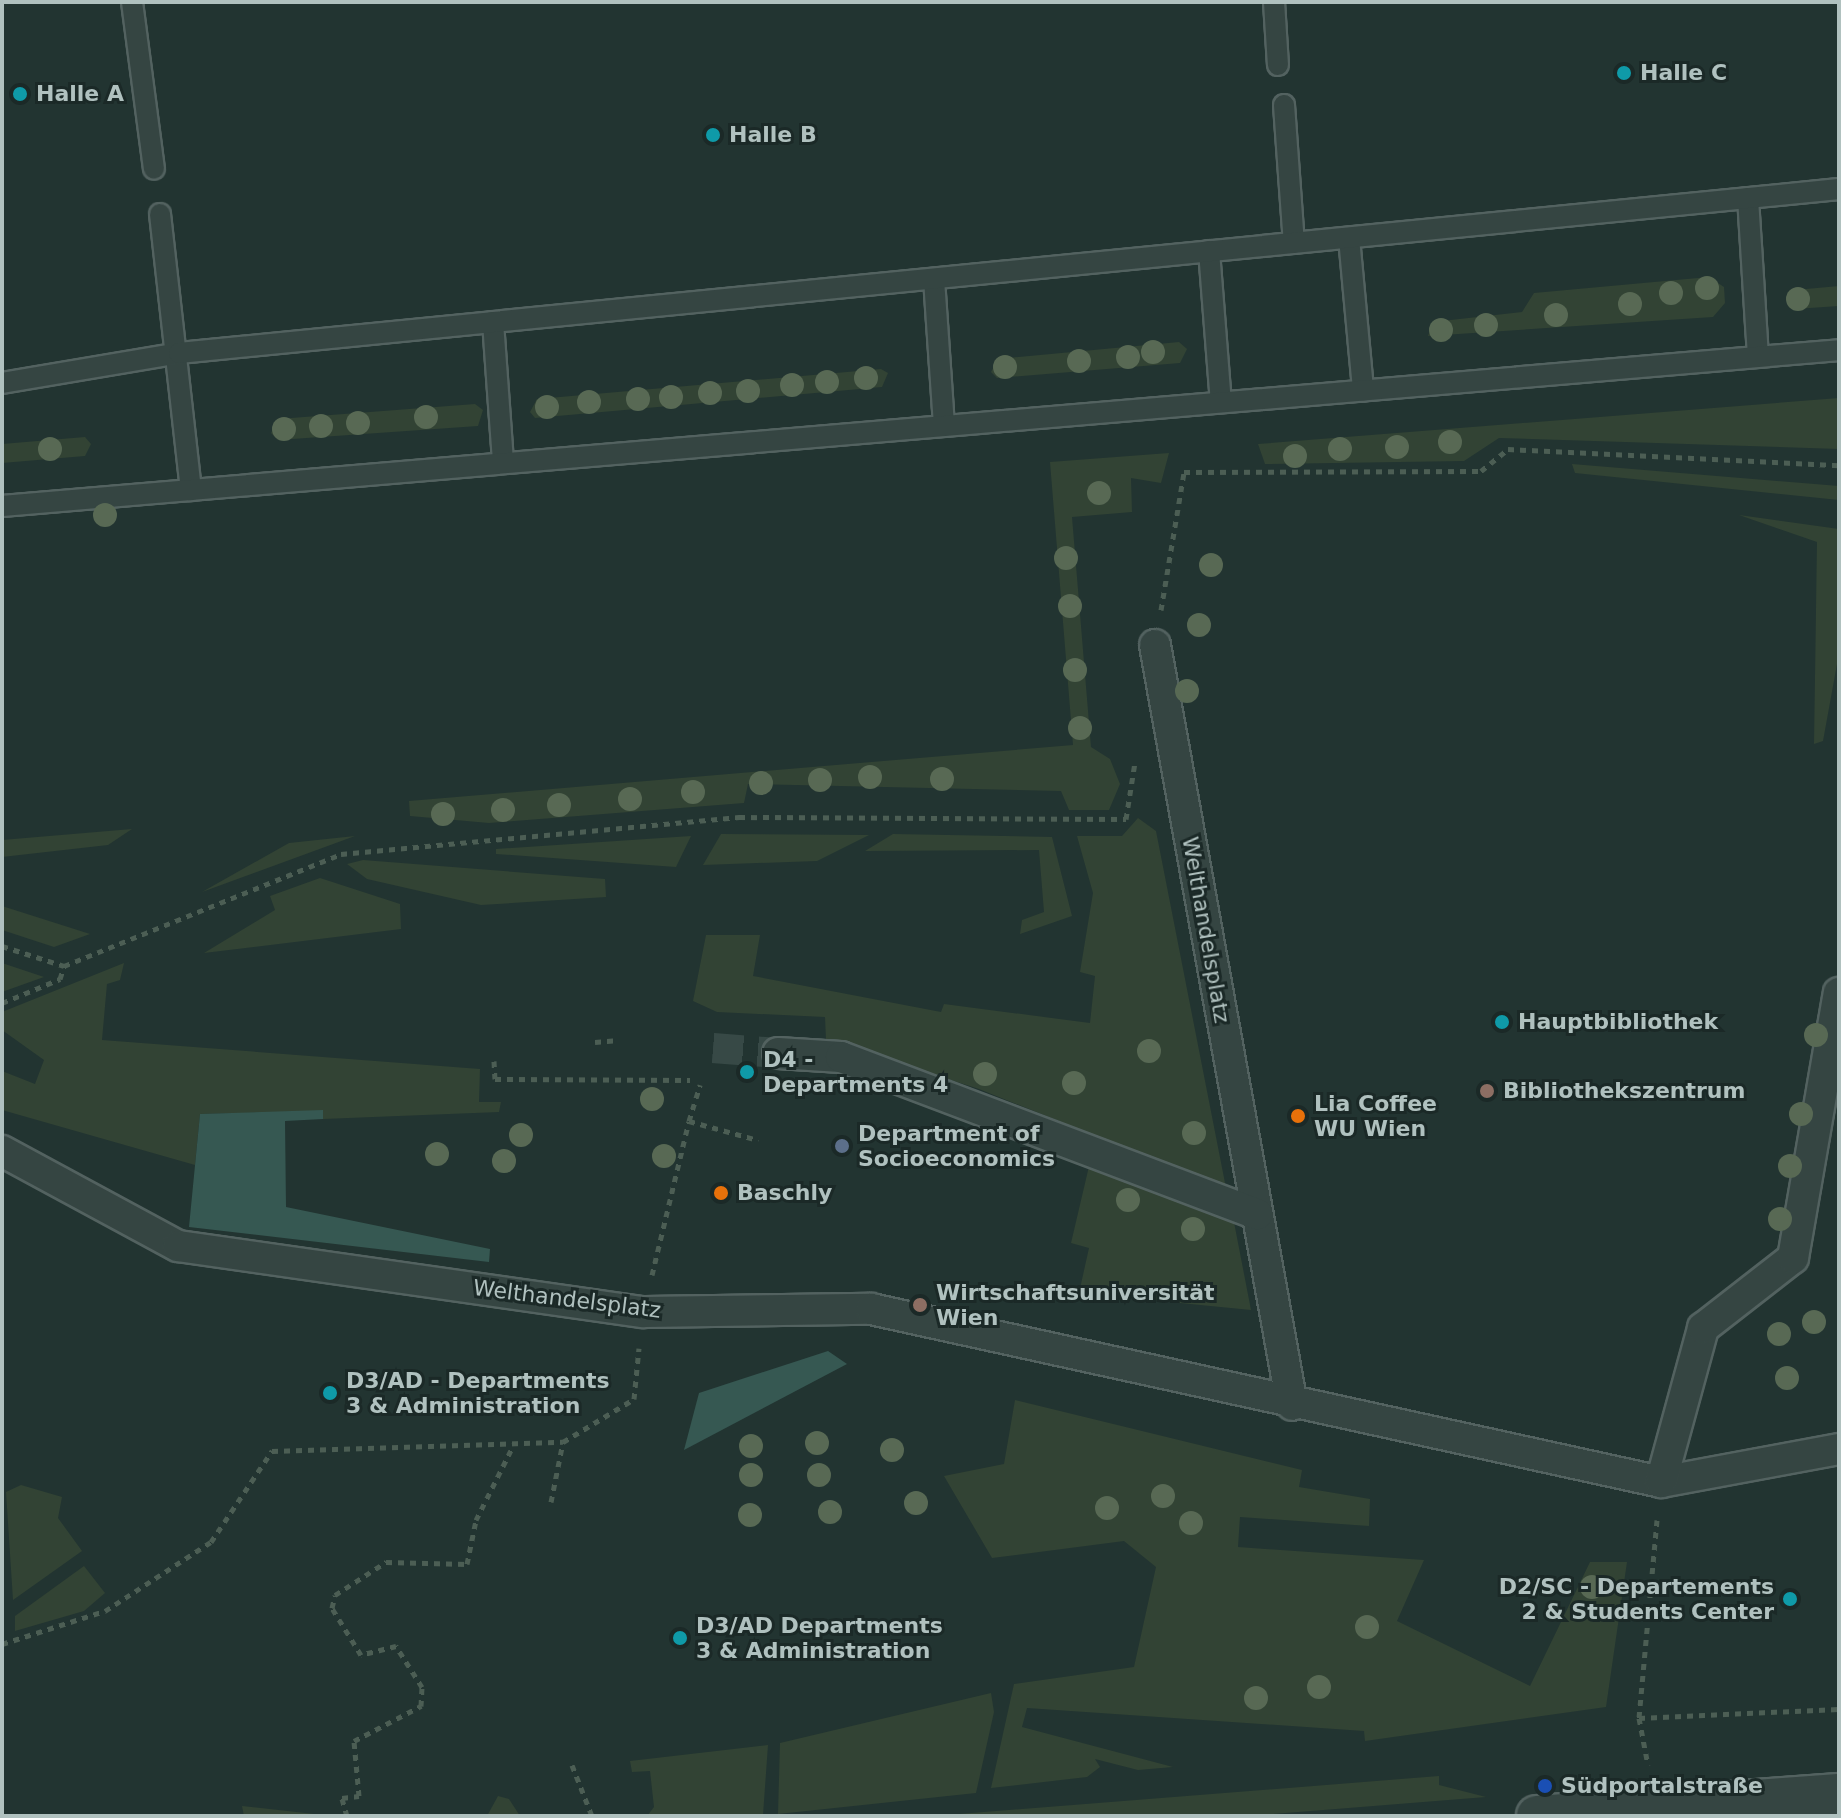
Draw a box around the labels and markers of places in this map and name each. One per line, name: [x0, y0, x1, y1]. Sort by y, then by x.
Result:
place label: Halle C: [1640, 60, 1727, 86]
marker: Halle C: [1615, 64, 1633, 82]
place label: Halle A: [36, 81, 124, 107]
marker: Halle A: [11, 85, 29, 103]
place label: Halle B: [729, 122, 817, 148]
marker: Halle B: [704, 126, 722, 144]
place label: Hauptbibliothek: [1518, 1009, 1718, 1035]
marker: Hauptbibliothek: [1493, 1013, 1511, 1031]
place label: D4 - Departments 4: [763, 1046, 948, 1098]
marker: D4 - Departments 4: [738, 1063, 756, 1081]
place label: Bibliothekszentrum: [1503, 1078, 1745, 1104]
marker: Bibliothekszentrum: [1478, 1082, 1496, 1100]
place label: Lia Coffee WU Wien: [1314, 1090, 1437, 1142]
marker: Lia Coffee WU Wien: [1289, 1107, 1307, 1125]
place label: Department of Socioeconomics: [858, 1120, 1055, 1172]
marker: Department of Socioeconomics: [833, 1137, 851, 1155]
place label: Baschly: [737, 1180, 832, 1206]
marker: Baschly: [712, 1184, 730, 1202]
place label: Wirtschaftsuniversität Wien: [936, 1279, 1214, 1330]
marker: Wirtschaftsuniversität Wien: [911, 1296, 929, 1314]
place label: D3/AD - Departments 3 & Administration: [346, 1367, 610, 1418]
marker: D3/AD - Departments 3 & Administration: [321, 1384, 339, 1402]
place label: D2/SC - Departements 2 & Students Center: [1499, 1573, 1774, 1624]
marker: D2/SC - Departements 2 & Students Center: [1781, 1590, 1799, 1608]
place label: D3/AD Departments 3 & Administration: [696, 1612, 943, 1664]
marker: D3/AD Departments 3 & Administration: [671, 1629, 689, 1647]
place label: Südportalstraße: [1561, 1773, 1763, 1799]
marker: Südportalstraße: [1536, 1777, 1554, 1795]

